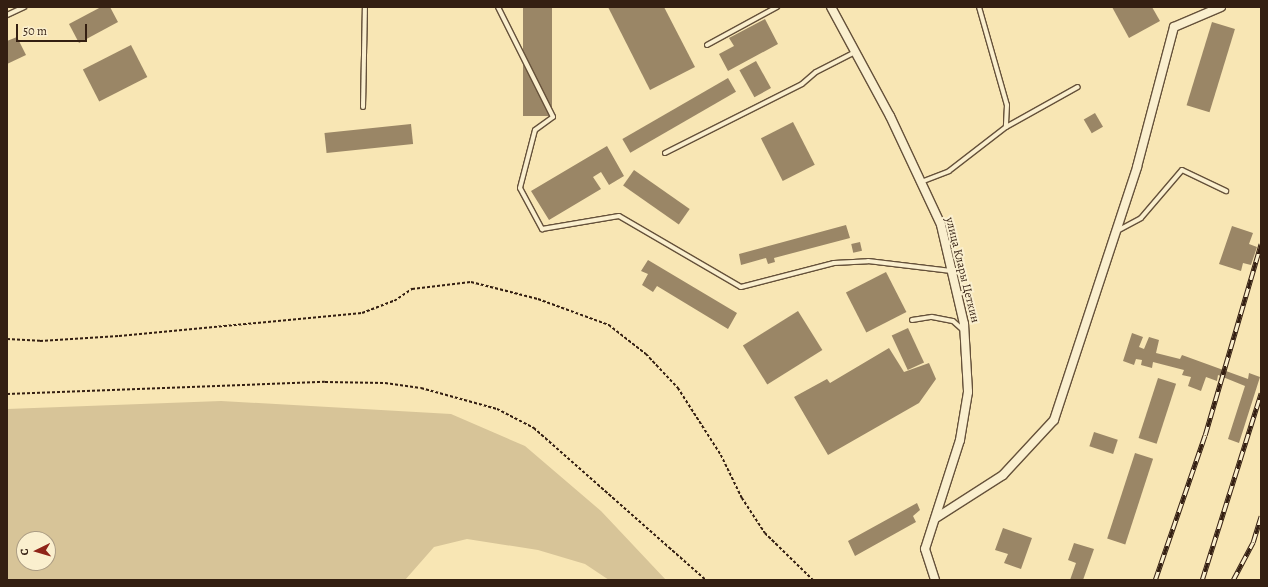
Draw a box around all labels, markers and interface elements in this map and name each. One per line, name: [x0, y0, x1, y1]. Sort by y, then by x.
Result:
scale bar: [18, 16, 89, 42]
text: 50 m: [23, 23, 47, 39]
street label: улица Клары Цеткин: [942, 216, 982, 324]
north arrow: [16, 531, 56, 571]
text: С: [17, 548, 32, 556]

